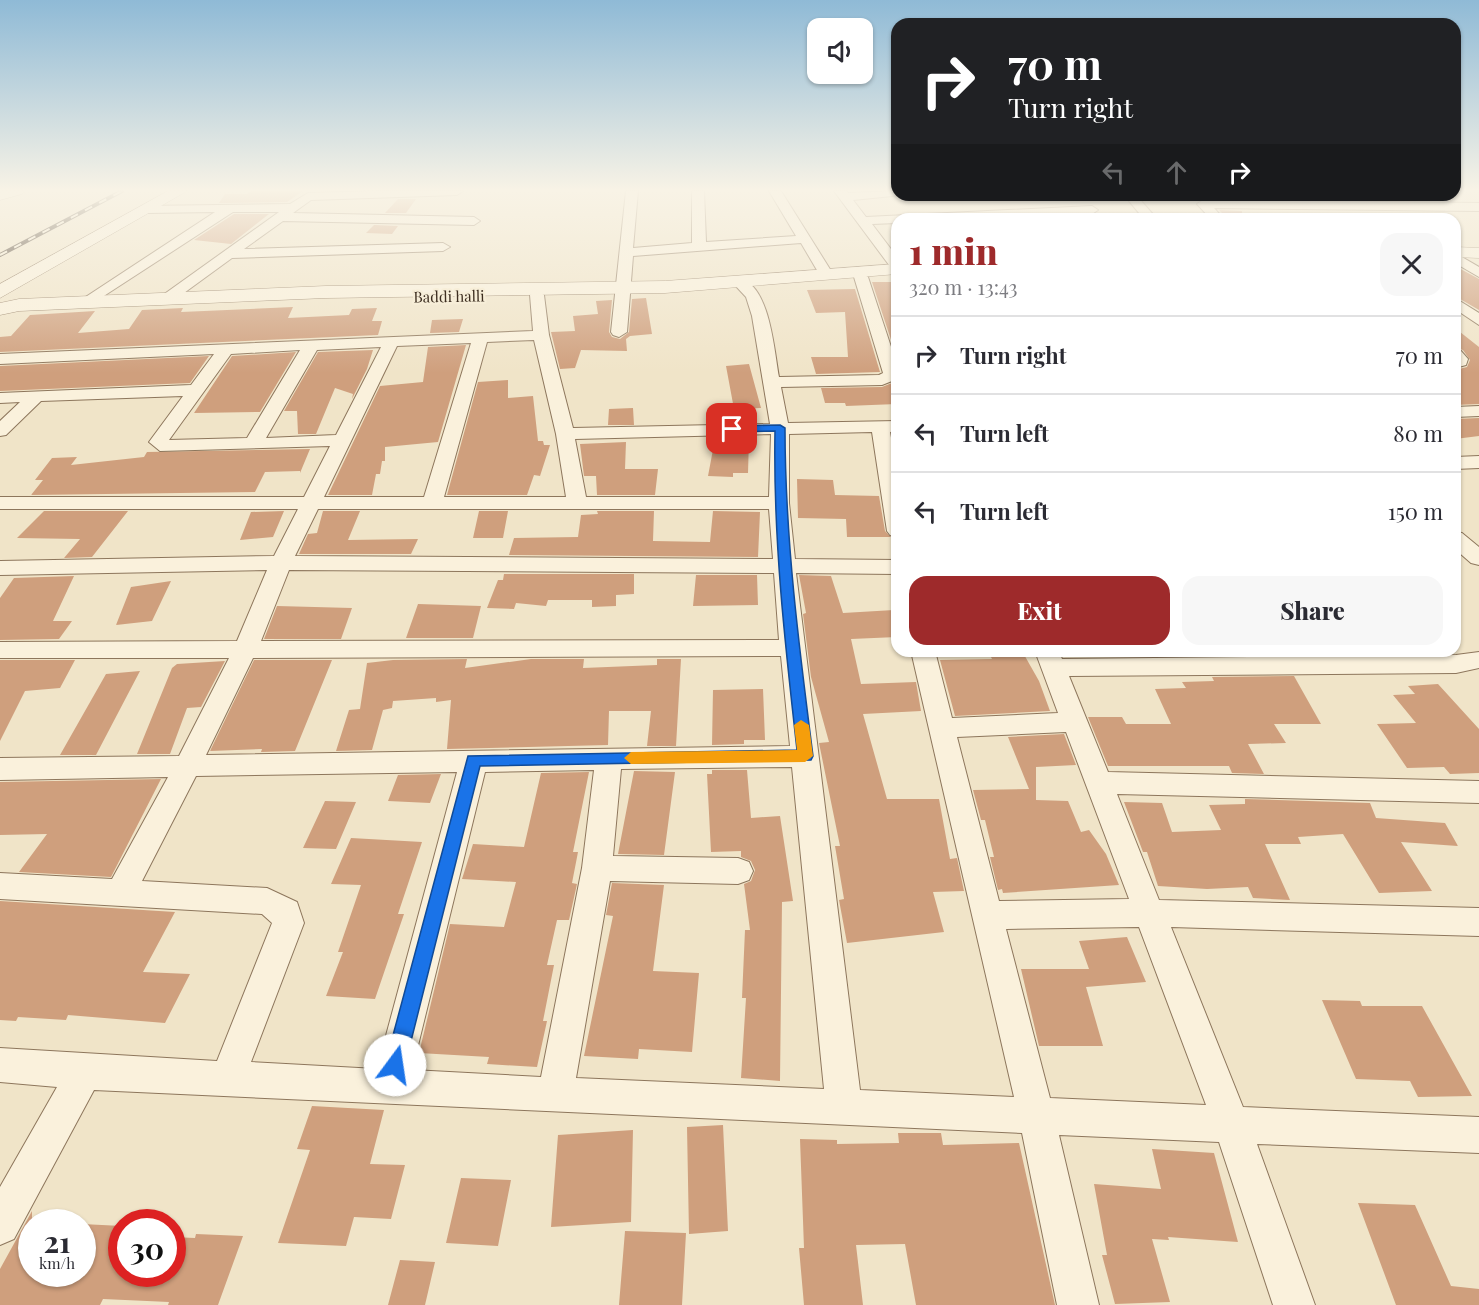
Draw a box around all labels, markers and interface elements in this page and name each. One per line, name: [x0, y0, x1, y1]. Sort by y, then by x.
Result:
map controls: [807, 18, 873, 84]
button: sound: [807, 18, 873, 84]
text: 70 m: [1008, 35, 1102, 91]
icon: right: [909, 42, 987, 120]
text: Turn right: [1008, 89, 1133, 125]
icon: left: [1097, 156, 1130, 189]
icon: ahead: [1160, 156, 1193, 189]
icon: right: [1223, 156, 1256, 189]
text: 1 min: [909, 226, 998, 274]
button: close: [1380, 233, 1443, 296]
text: 320 m · 13:43: [909, 273, 1018, 300]
street label: Baddi halli: [413, 285, 485, 307]
icon: right: [909, 339, 942, 372]
text: Turn right: [960, 340, 1066, 370]
text: 70 m: [1396, 340, 1443, 370]
pin: [706, 403, 757, 454]
icon: arrive: [715, 412, 748, 445]
icon: left: [909, 417, 942, 450]
text: Turn left: [960, 418, 1049, 448]
text: 80 m: [1393, 418, 1443, 448]
icon: left: [909, 495, 942, 528]
text: Turn left: [960, 496, 1049, 526]
text: 150 m: [1388, 496, 1443, 526]
button: Exit: [909, 576, 1170, 645]
button: Share: [1182, 576, 1443, 645]
position arrow: [363, 1033, 427, 1097]
speed limit sign: 30: [108, 1209, 186, 1287]
text: 21: [43, 1221, 71, 1261]
text: km/h: [39, 1253, 75, 1273]

